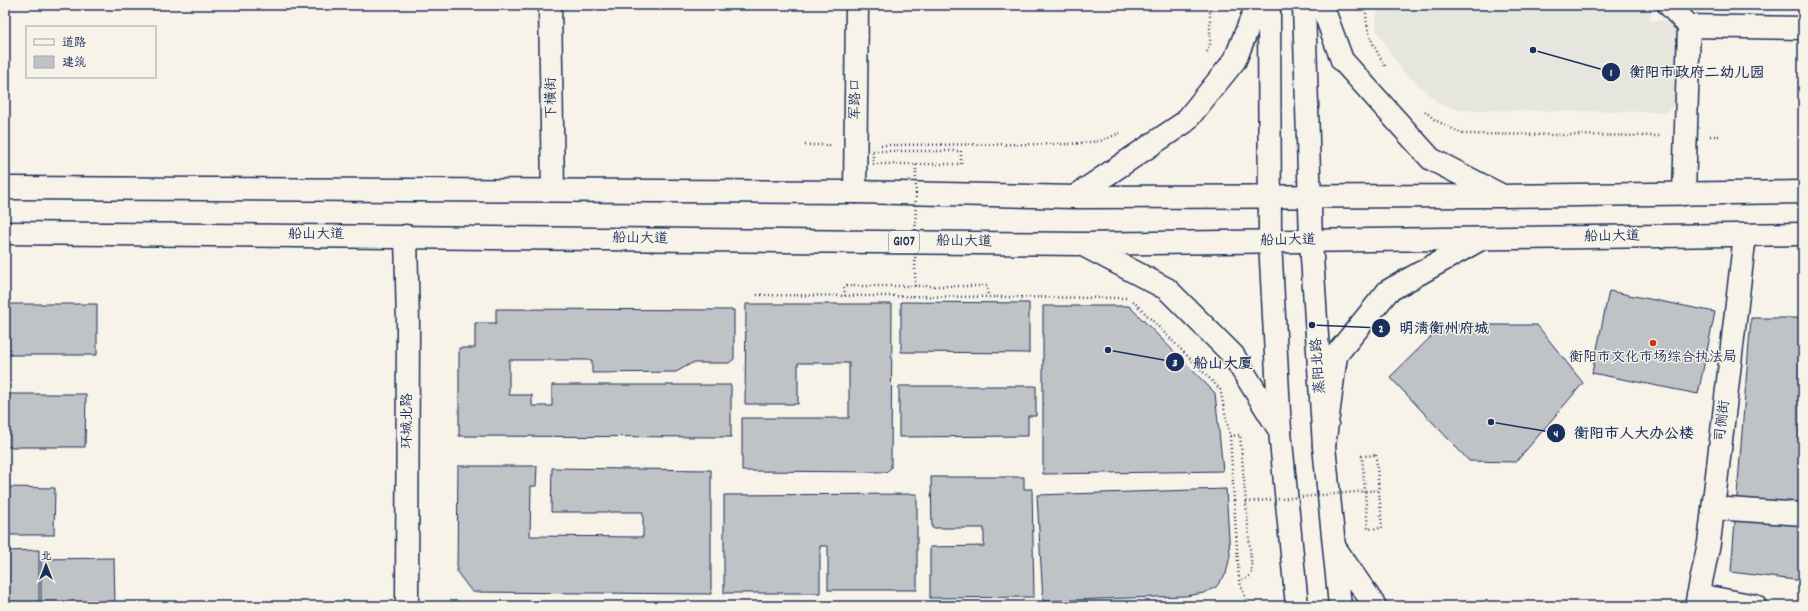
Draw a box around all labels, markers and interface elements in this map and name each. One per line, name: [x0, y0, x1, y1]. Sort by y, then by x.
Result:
legend: [26, 26, 156, 78]
text: 道路: [62, 35, 86, 52]
text: 建筑: [62, 55, 86, 72]
callout: 衡阳市政府二幼儿园: [1601, 58, 1772, 85]
text: 衡阳市政府二幼儿园: [1628, 63, 1765, 85]
text: 1: [1610, 65, 1613, 82]
street label: 下横街: [542, 77, 562, 119]
street label: 军路口: [846, 78, 866, 120]
street label: 船山大道: [288, 225, 344, 245]
street label: 船山大道: [1584, 227, 1640, 247]
street label: 船山大道: [612, 229, 668, 249]
road number: G107: [889, 231, 919, 253]
street label: 船山大道: [1260, 231, 1316, 251]
street label: 船山大道: [936, 232, 992, 252]
callout: 明清衡州府城: [1371, 314, 1497, 341]
text: 明清衡州府城: [1399, 319, 1489, 341]
text: 2: [1378, 321, 1384, 338]
street label: 蒸阳北路: [1307, 337, 1331, 395]
marker: 衡阳市文化市场综合执法局: [1648, 338, 1658, 348]
place label: 衡阳市文化市场综合执法局: [1569, 348, 1737, 368]
callout: 船山大厦: [1165, 349, 1261, 376]
text: 船山大厦: [1193, 354, 1253, 376]
text: 3: [1172, 355, 1178, 372]
street label: 环城北路: [398, 393, 418, 449]
street label: 司侧街: [1711, 399, 1735, 443]
callout: 衡阳市人大办公楼: [1546, 419, 1702, 446]
text: 衡阳市人大办公楼: [1573, 424, 1694, 446]
text: 4: [1554, 426, 1559, 443]
north arrow: [26, 545, 66, 585]
text: 北: [41, 549, 52, 565]

